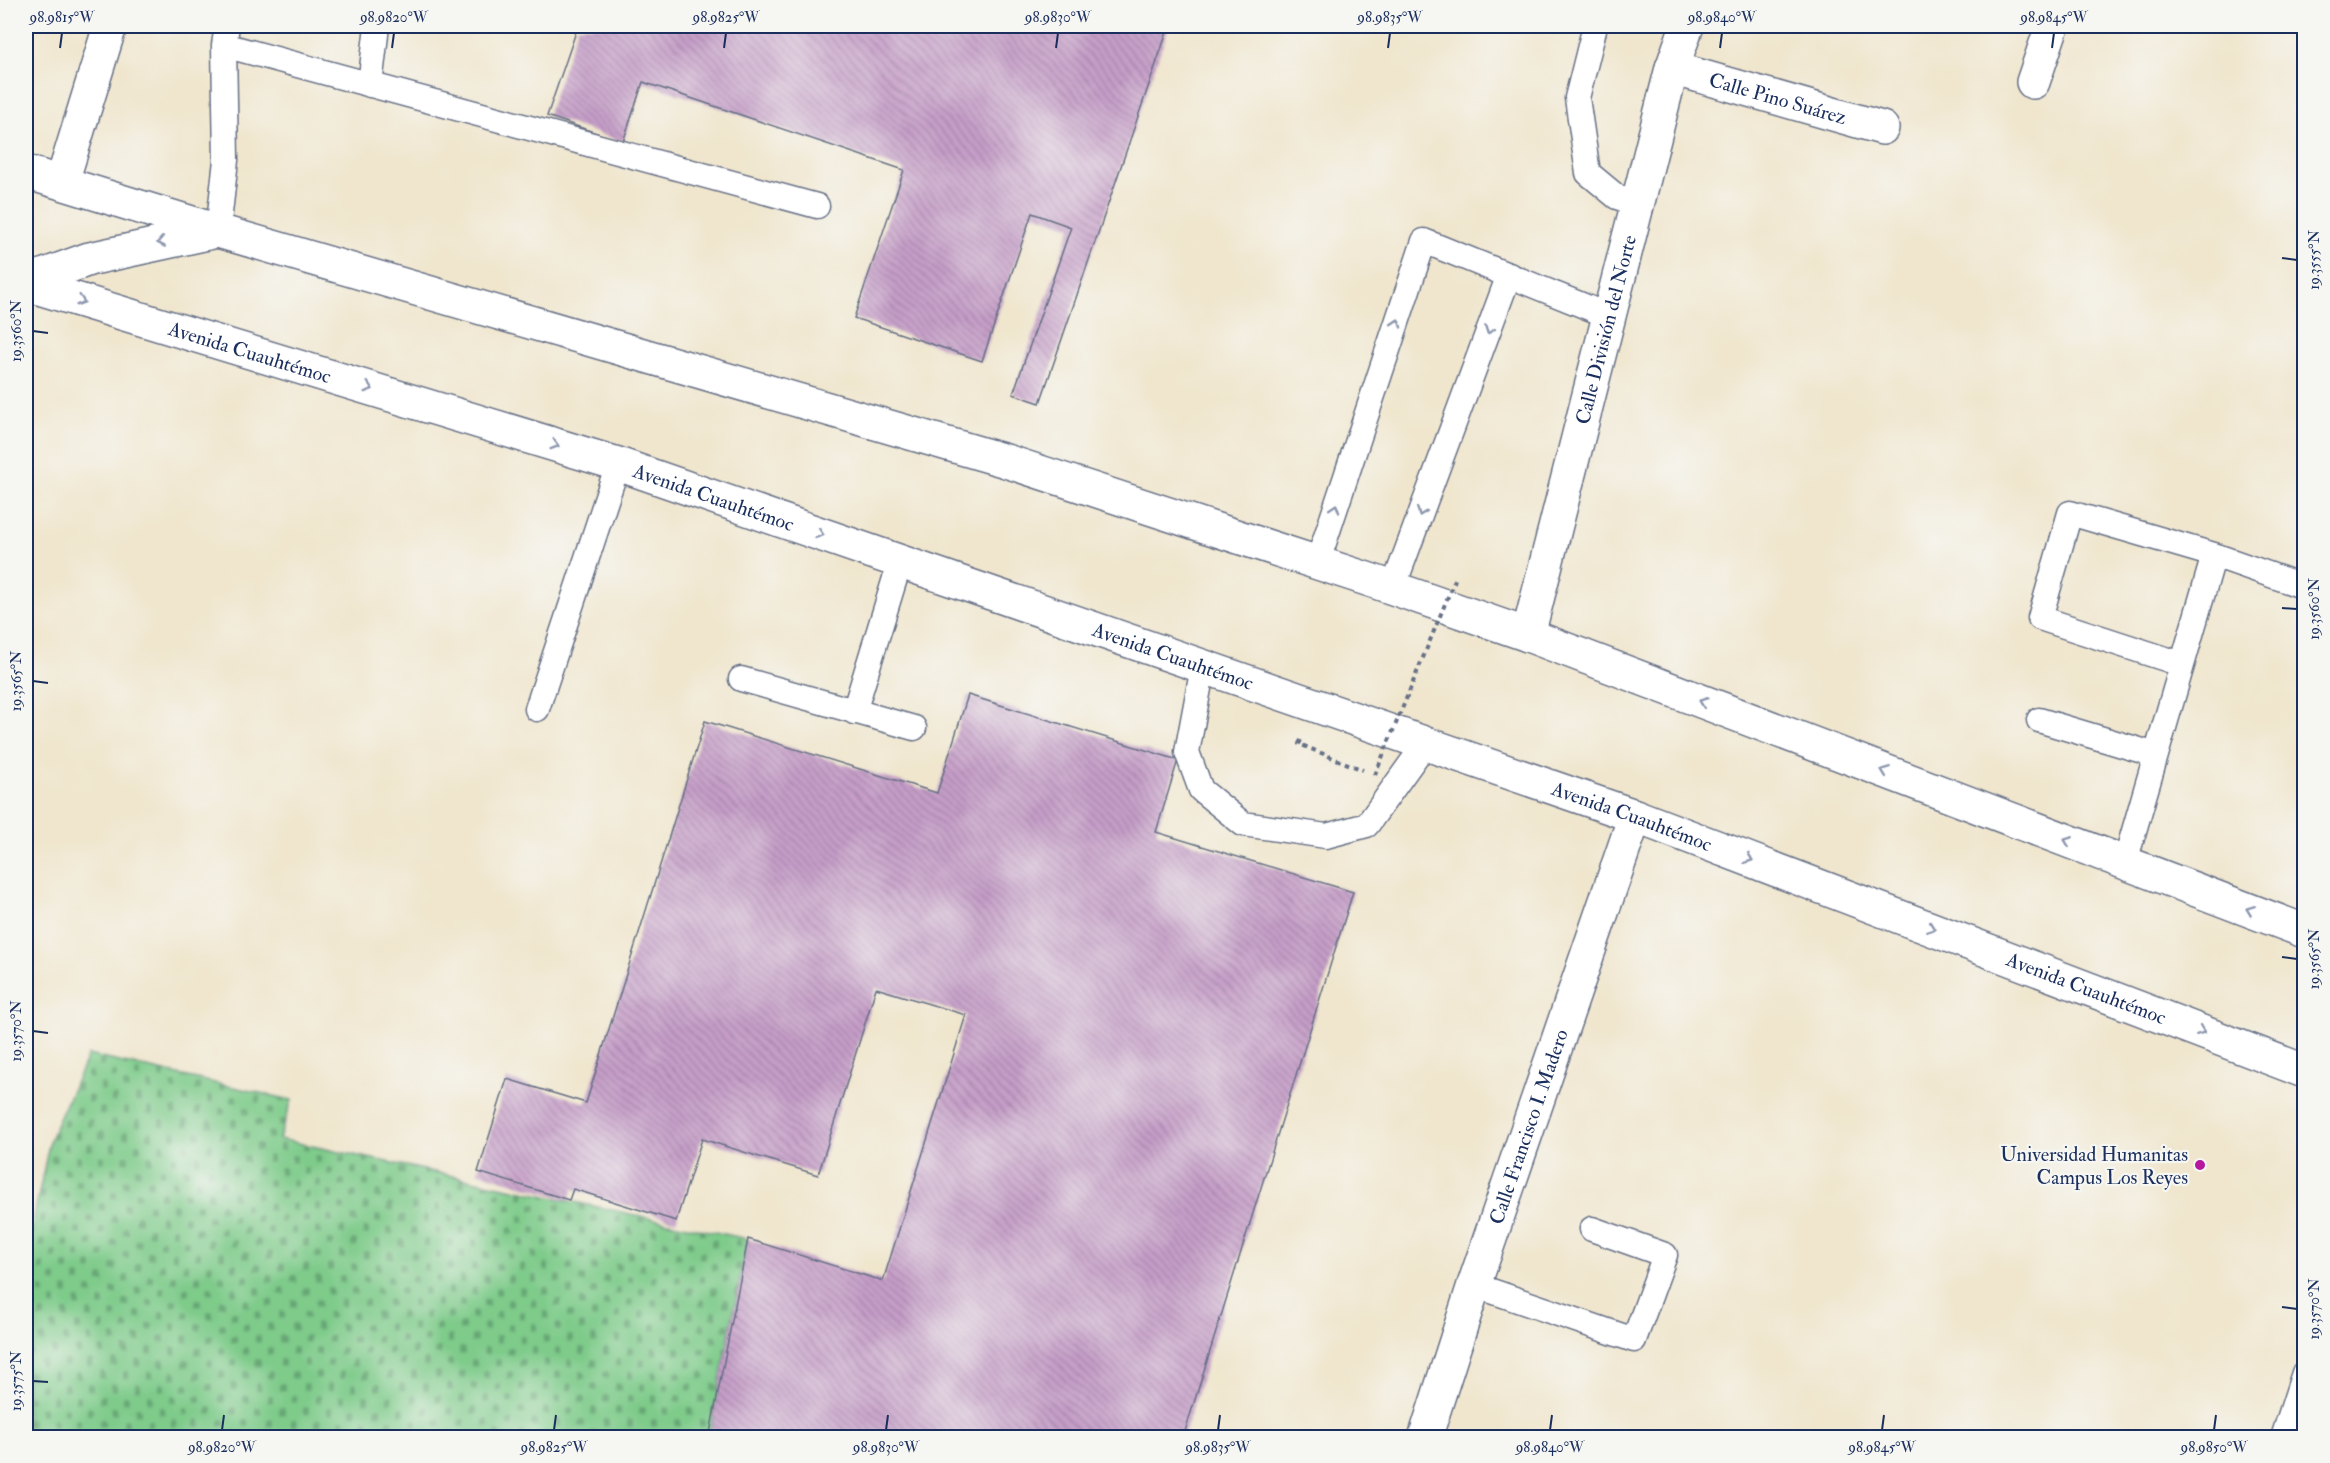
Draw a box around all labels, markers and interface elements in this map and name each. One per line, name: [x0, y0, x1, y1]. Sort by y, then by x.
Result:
text: 98.9815°W: [29, 8, 95, 27]
text: 98.9820°W: [359, 8, 429, 27]
text: 98.9825°W: [691, 8, 760, 27]
text: 98.9830°W: [1024, 8, 1092, 27]
text: 98.9835°W: [1356, 8, 1423, 27]
text: 98.9840°W: [1687, 8, 1757, 27]
text: 98.9845°W: [2019, 8, 2089, 27]
street label: Calle Pino Suárez: [1706, 67, 1850, 130]
text: 19.3555°N: [2305, 229, 2324, 290]
street label: Calle División del Norte: [1570, 232, 1642, 427]
one-way arrow: [156, 235, 166, 248]
one-way arrow: [76, 294, 86, 306]
text: 19.3560°N: [7, 299, 26, 362]
street label: Avenida Cuauhtémoc: [165, 315, 334, 389]
one-way arrow: [1389, 318, 1402, 329]
one-way arrow: [1484, 324, 1496, 335]
one-way arrow: [363, 381, 373, 393]
one-way arrow: [549, 438, 560, 450]
street label: Avenida Cuauhtémoc: [629, 457, 797, 537]
one-way arrow: [1328, 503, 1340, 514]
one-way arrow: [1416, 506, 1428, 517]
one-way arrow: [814, 526, 824, 539]
text: 19.3560°N: [2305, 577, 2324, 640]
street label: Avenida Cuauhtémoc: [1088, 616, 1257, 695]
text: 19.3565°N: [7, 650, 26, 712]
one-way arrow: [1698, 697, 1709, 709]
one-way arrow: [1881, 766, 1891, 779]
street label: Avenida Cuauhtémoc: [1547, 775, 1716, 857]
one-way arrow: [2063, 835, 2073, 848]
one-way arrow: [1743, 852, 1753, 865]
one-way arrow: [2245, 905, 2256, 917]
one-way arrow: [1925, 921, 1936, 933]
text: 19.3565°N: [2305, 928, 2324, 990]
street label: Avenida Cuauhtémoc: [2002, 946, 2170, 1030]
text: 19.3570°N: [7, 1000, 26, 1062]
one-way arrow: [2195, 1024, 2206, 1036]
street label: Calle Francisco I. Madero: [1483, 1026, 1573, 1228]
place label: Universidad Humanitas Campus Los Reyes: [2000, 1142, 2188, 1191]
marker: Universidad Humanitas Campus Los Reyes: [2193, 1158, 2207, 1172]
text: 19.3570°N: [2305, 1278, 2324, 1340]
text: 19.3575°N: [7, 1350, 26, 1411]
text: 98.9820°W: [187, 1438, 257, 1457]
text: 98.9825°W: [519, 1438, 588, 1457]
text: 98.9830°W: [852, 1438, 920, 1457]
text: 98.9835°W: [1184, 1438, 1251, 1457]
text: 98.9840°W: [1515, 1438, 1585, 1457]
text: 98.9845°W: [1847, 1438, 1917, 1457]
text: 98.9850°W: [2179, 1438, 2248, 1457]

